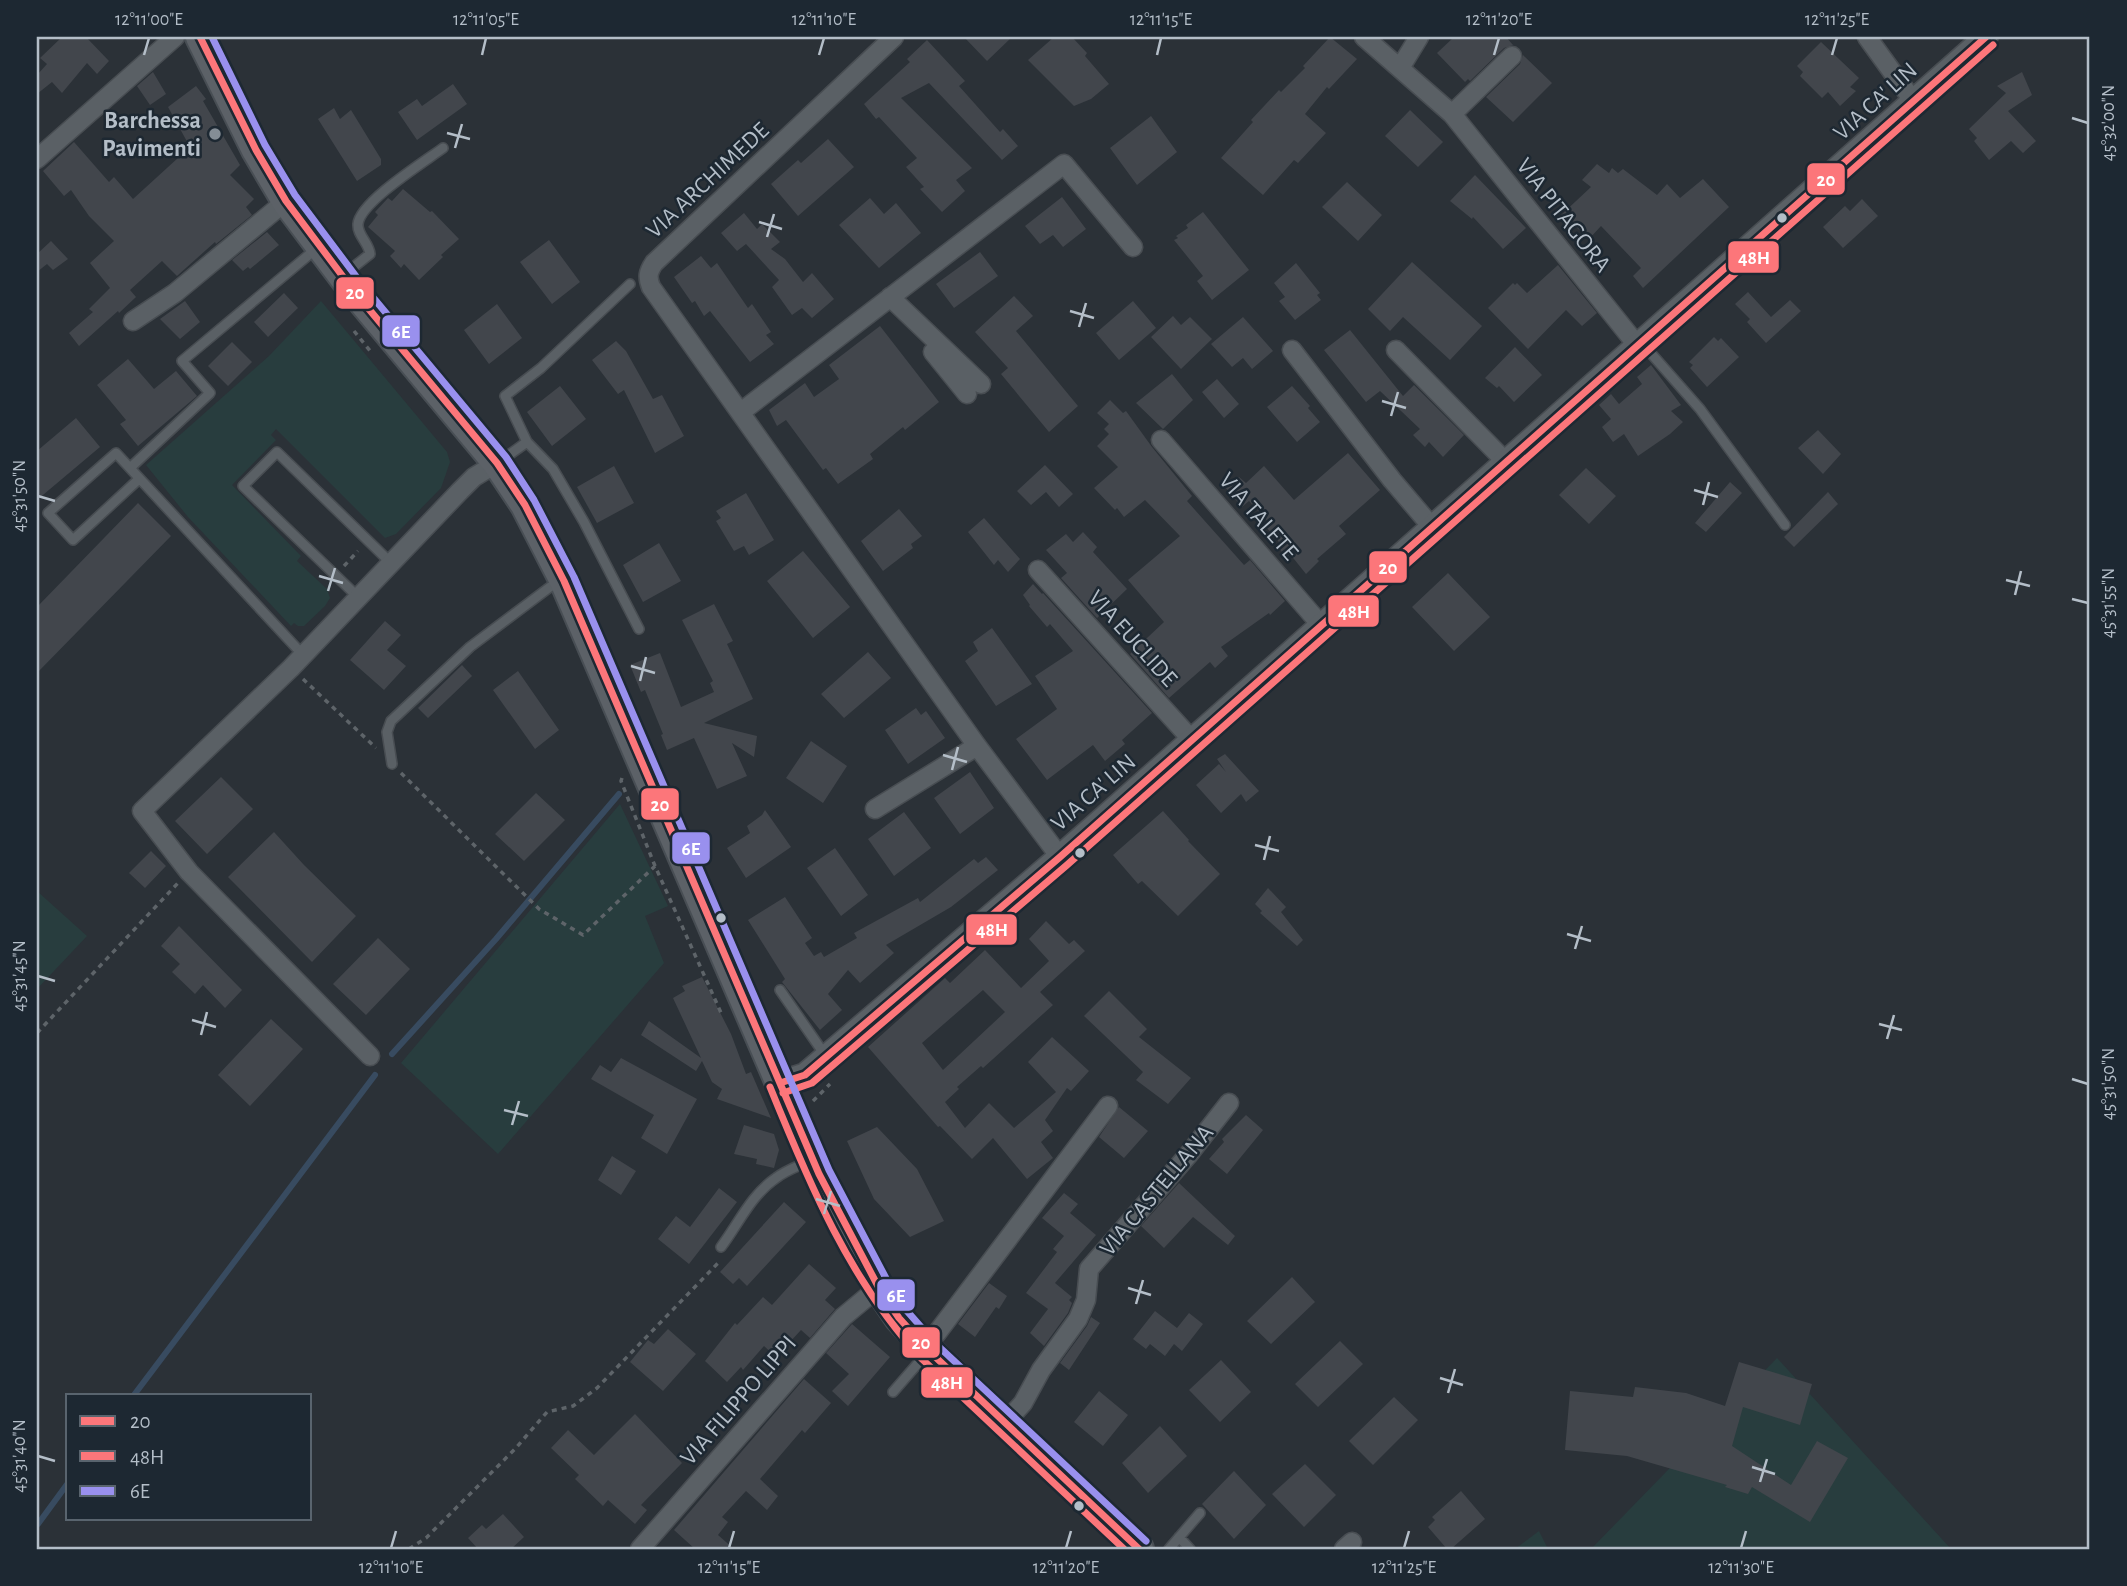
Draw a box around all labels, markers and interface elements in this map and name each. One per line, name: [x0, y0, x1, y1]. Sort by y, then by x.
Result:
text: 12°11'00"E: [115, 11, 183, 29]
text: 12°11'05"E: [453, 11, 519, 29]
text: 12°11'10"E: [792, 11, 857, 29]
text: 12°11'15"E: [1130, 11, 1193, 29]
text: 12°11'20"E: [1466, 11, 1533, 29]
text: 12°11'25"E: [1805, 11, 1870, 29]
street label: VIA CA' LIN: [1829, 58, 1922, 145]
text: 45°32'00"N: [2100, 85, 2118, 161]
place label: Barchessa Pavimenti: [102, 109, 201, 161]
street label: VIA ARCHIMEDE: [642, 118, 774, 243]
marker: Barchessa Pavimenti: [207, 126, 223, 142]
street label: VIA PITAGORA: [1512, 154, 1615, 277]
line badge: 20: [1806, 162, 1846, 196]
text: 20: [1817, 171, 1836, 190]
unlabelled marker: [1775, 211, 1789, 225]
line badge: 48H: [1727, 240, 1780, 274]
text: 48H: [1738, 249, 1770, 268]
line badge: 20: [335, 276, 375, 310]
text: 20: [346, 284, 365, 303]
line badge: 6E: [381, 314, 421, 348]
text: 6E: [392, 323, 411, 342]
text: 45°31'50"N: [11, 460, 29, 532]
street label: VIA TALETE: [1214, 468, 1303, 565]
line badge: 20: [1368, 550, 1408, 584]
text: 20: [1379, 559, 1398, 578]
text: 45°31'55"N: [2100, 568, 2118, 638]
street label: VIA EUCLIDE: [1083, 586, 1182, 692]
line badge: 48H: [1327, 594, 1380, 628]
text: 48H: [1338, 603, 1370, 622]
street label: VIA CA' LIN: [1047, 750, 1141, 836]
line badge: 20: [640, 787, 680, 821]
text: 20: [651, 796, 670, 815]
line badge: 6E: [671, 831, 711, 865]
text: 6E: [682, 840, 701, 859]
unlabelled marker: [1073, 846, 1087, 860]
unlabelled marker: [714, 911, 728, 925]
line badge: 48H: [965, 913, 1018, 946]
text: 48H: [976, 921, 1008, 940]
text: 45°31'45"N: [11, 940, 29, 1012]
text: 45°31'50"N: [2100, 1048, 2118, 1120]
street label: VIA CASTELLANA: [1095, 1121, 1218, 1261]
line badge: 6E: [876, 1278, 916, 1312]
text: 6E: [887, 1287, 906, 1306]
line badge: 20: [901, 1326, 941, 1359]
street label: VIA FILIPPO LIPPI: [676, 1331, 801, 1470]
text: 20: [912, 1334, 931, 1353]
line badge: 48H: [920, 1366, 974, 1399]
text: 48H: [931, 1374, 963, 1393]
legend: [66, 1394, 312, 1520]
text: 20: [130, 1411, 151, 1432]
text: 45°31'40"N: [11, 1419, 29, 1493]
text: 48H: [130, 1447, 164, 1468]
text: 6E: [130, 1481, 150, 1502]
unlabelled marker: [1072, 1499, 1086, 1513]
text: 12°11'10"E: [359, 1559, 424, 1577]
text: 12°11'15"E: [698, 1559, 761, 1577]
text: 12°11'20"E: [1033, 1559, 1100, 1577]
text: 12°11'25"E: [1372, 1559, 1437, 1577]
text: 12°11'30"E: [1708, 1559, 1774, 1577]

